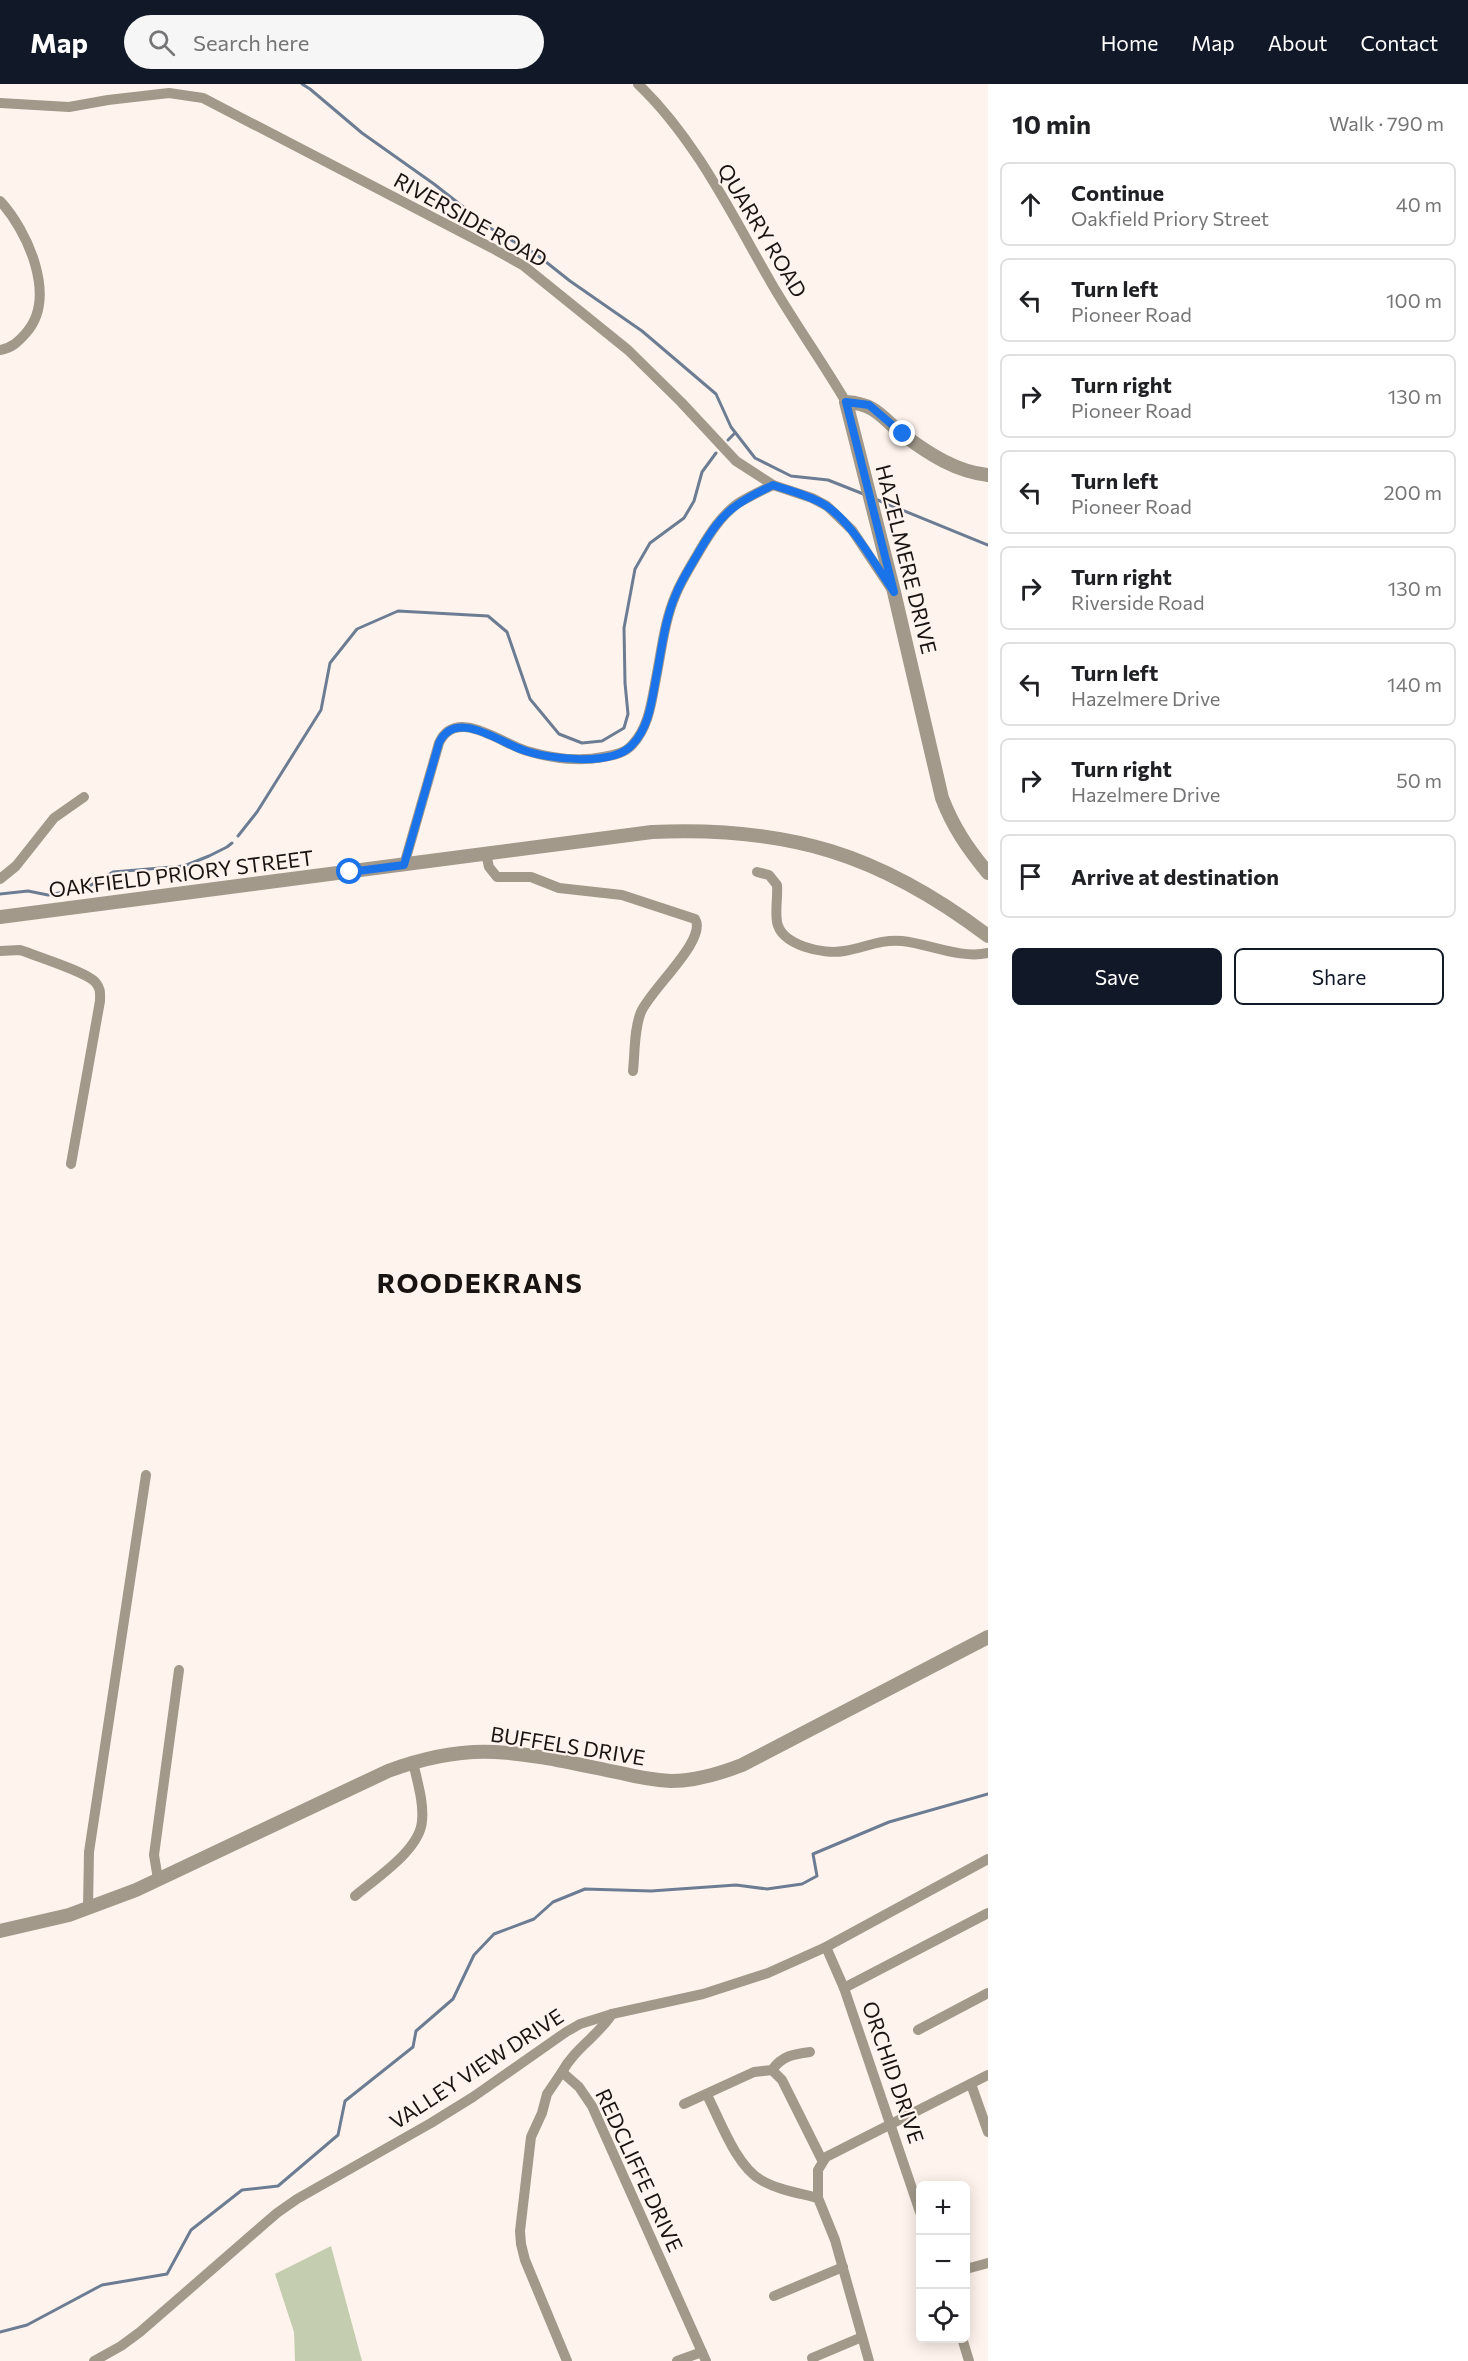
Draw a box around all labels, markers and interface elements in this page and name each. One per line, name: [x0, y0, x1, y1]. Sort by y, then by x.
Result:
search box: [124, 15, 544, 69]
text: Map: [30, 25, 88, 59]
icon: search: [145, 26, 178, 59]
text: Search here: [193, 29, 309, 56]
text: Home: [1101, 30, 1158, 55]
text: Map: [1191, 30, 1235, 55]
text: About: [1268, 30, 1327, 55]
text: Contact: [1360, 30, 1438, 55]
text: 10 min: [1012, 108, 1091, 139]
text: Walk · 790 m: [1329, 111, 1444, 135]
street label: QUARRY ROAD: [713, 158, 813, 302]
street label: RIVERSIDE ROAD: [390, 167, 552, 271]
text: Continue: [1071, 179, 1164, 206]
icon: ahead: [1014, 188, 1047, 221]
text: 40 m: [1396, 192, 1442, 216]
text: Oakfield Priory Street: [1071, 206, 1269, 230]
text: Turn left: [1071, 275, 1158, 302]
icon: left: [1014, 284, 1047, 317]
text: 100 m: [1386, 288, 1442, 312]
text: Pioneer Road: [1071, 302, 1192, 326]
text: Turn right: [1071, 371, 1172, 398]
icon: right: [1014, 380, 1047, 413]
text: 130 m: [1388, 384, 1442, 408]
text: Pioneer Road: [1071, 398, 1192, 422]
route end: [889, 420, 915, 446]
street label: HAZELMERE DRIVE: [871, 462, 943, 656]
text: Turn left: [1071, 467, 1158, 494]
icon: left: [1014, 476, 1047, 509]
text: 200 m: [1384, 480, 1442, 504]
text: Pioneer Road: [1071, 494, 1192, 518]
text: Turn right: [1071, 563, 1172, 590]
icon: right: [1014, 572, 1047, 605]
text: 130 m: [1388, 576, 1442, 600]
text: Riverside Road: [1071, 590, 1205, 614]
text: Turn left: [1071, 659, 1158, 686]
icon: left: [1014, 668, 1047, 701]
text: 140 m: [1387, 672, 1442, 696]
text: Hazelmere Drive: [1071, 686, 1220, 710]
text: Turn right: [1071, 755, 1172, 782]
icon: right: [1014, 764, 1047, 797]
text: 50 m: [1396, 768, 1442, 792]
text: Hazelmere Drive: [1071, 782, 1220, 806]
street label: OAKFIELD PRIORY STREET: [47, 844, 315, 902]
route start: [336, 858, 362, 884]
icon: arrive: [1014, 860, 1047, 893]
text: Arrive at destination: [1071, 863, 1279, 890]
button: Save: [1012, 948, 1222, 1005]
button: Share: [1234, 948, 1444, 1005]
district label: ROODEKRANS: [377, 1266, 583, 1299]
street label: BUFFELS DRIVE: [489, 1720, 647, 1770]
street label: ORCHID DRIVE: [858, 1998, 930, 2146]
street label: VALLEY VIEW DRIVE: [384, 2002, 568, 2134]
street label: REDCLIFFE DRIVE: [591, 2084, 689, 2256]
map controls: [916, 2181, 970, 2343]
button: +: [916, 2181, 970, 2235]
button: −: [916, 2235, 970, 2289]
button: locate: [916, 2289, 970, 2343]

